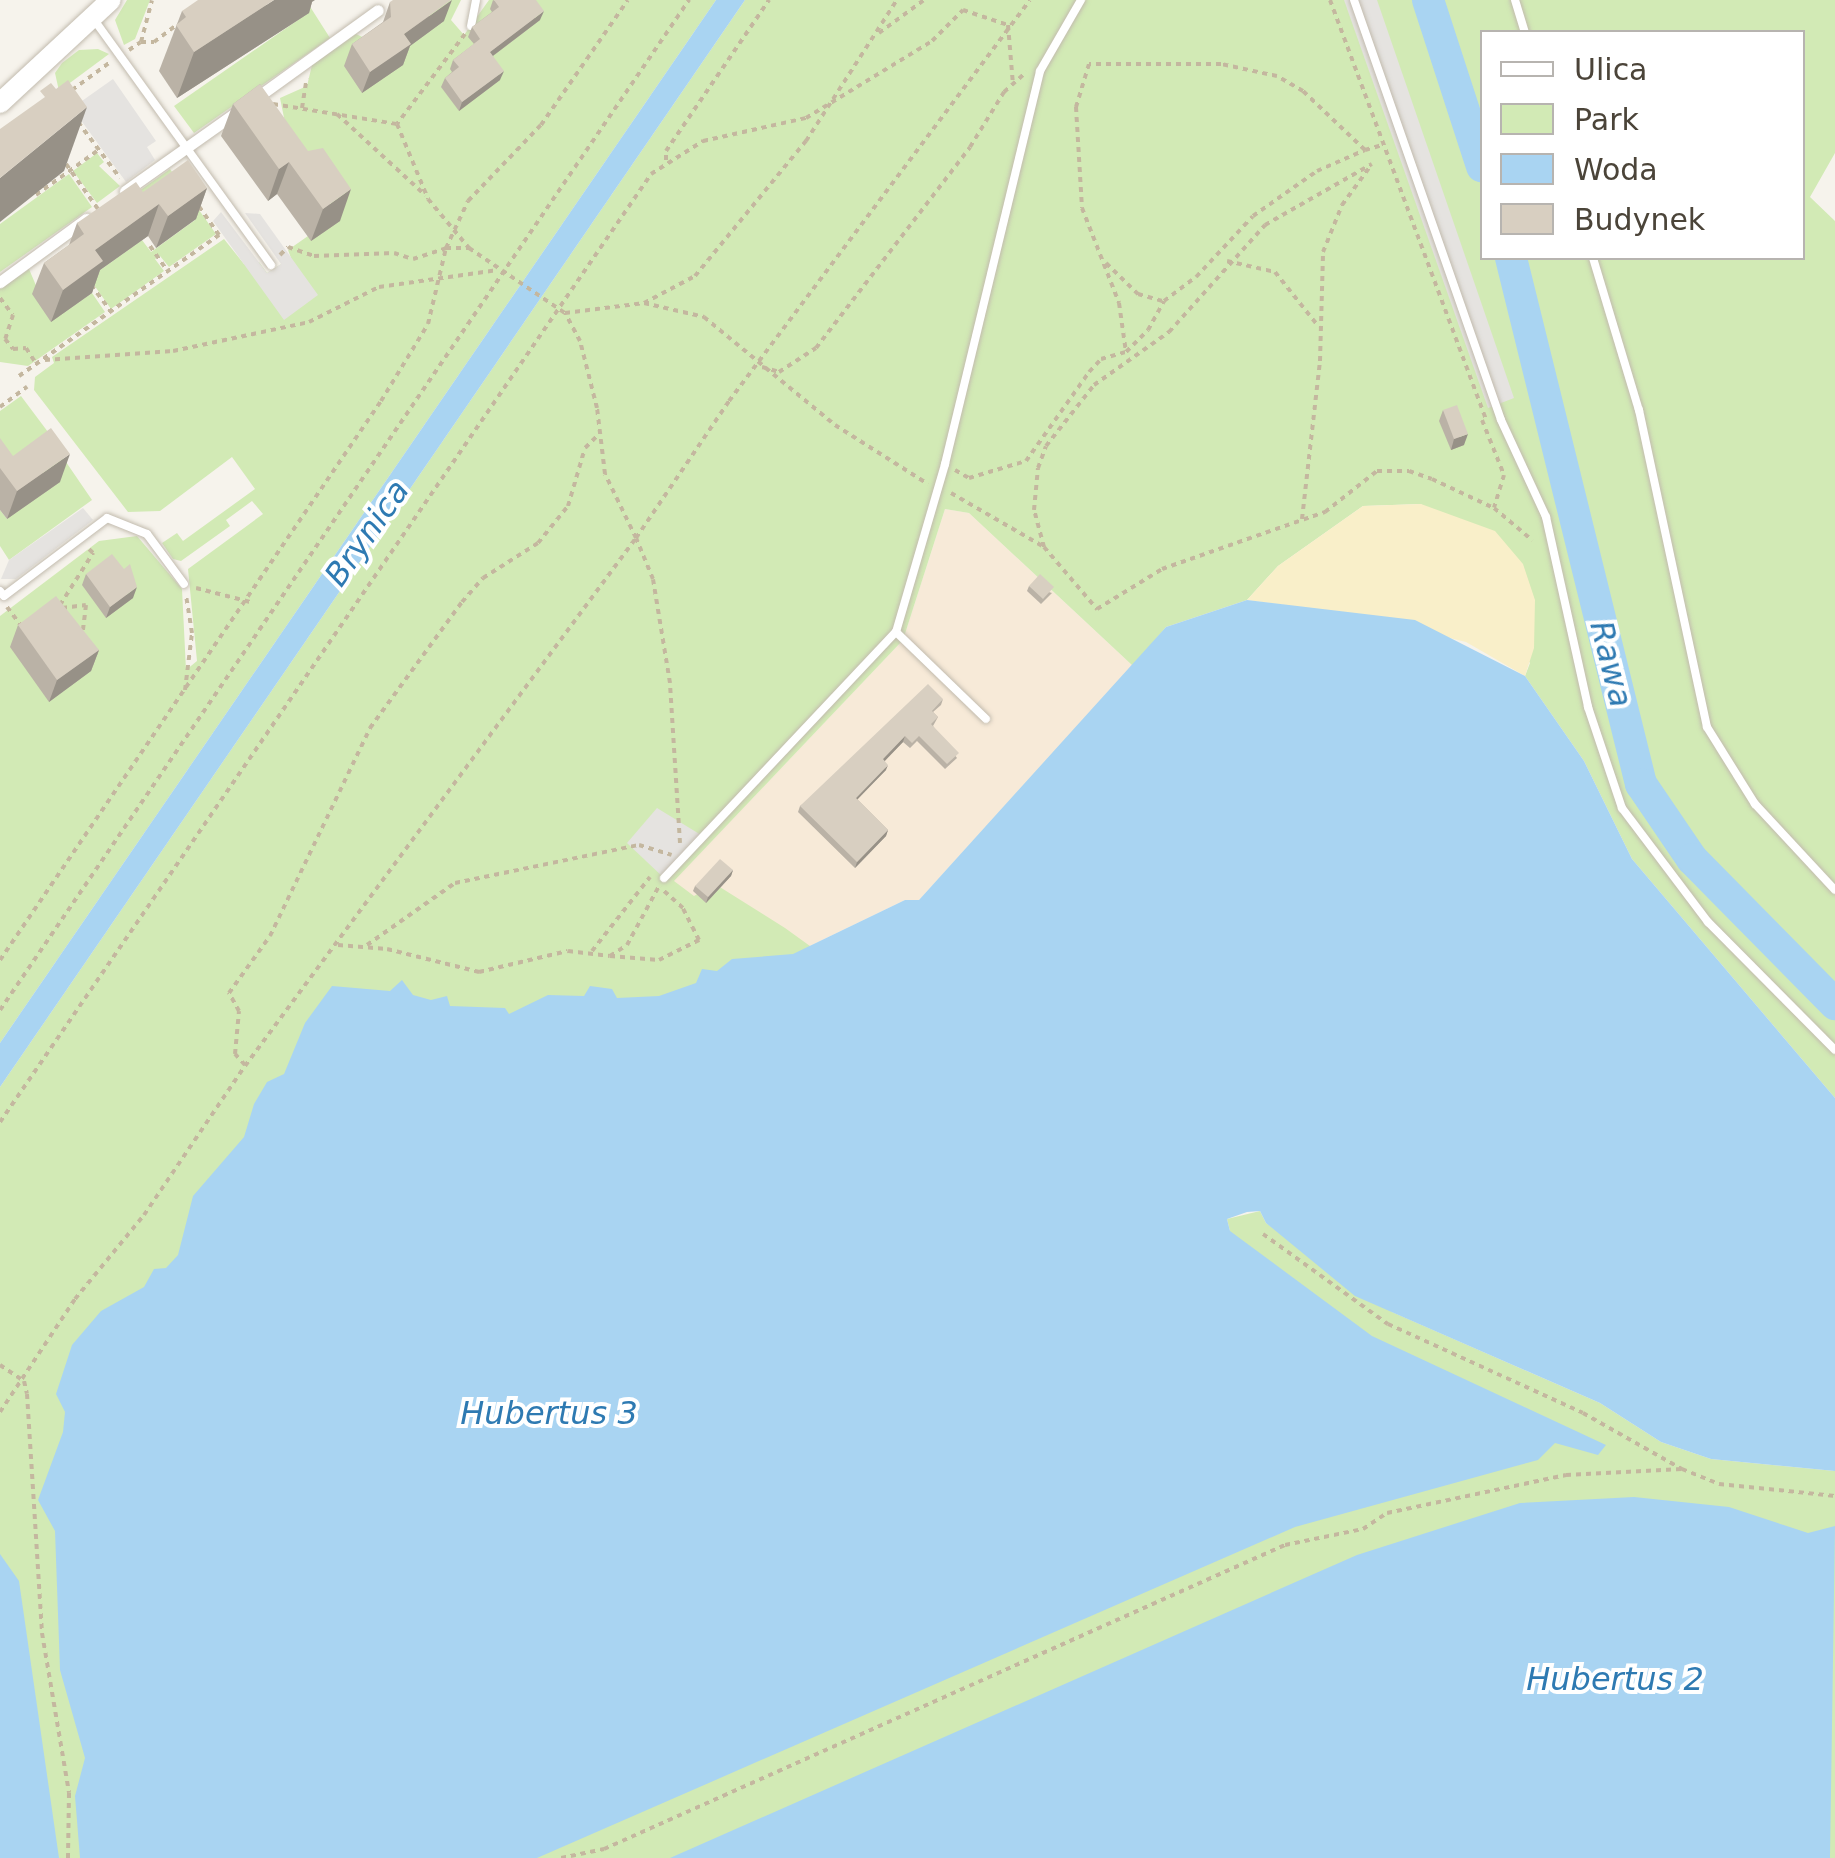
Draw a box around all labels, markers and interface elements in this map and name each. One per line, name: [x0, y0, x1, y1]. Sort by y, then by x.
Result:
legend: [1480, 30, 1805, 260]
text: Ulica: [1574, 52, 1648, 87]
text: Park: [1574, 102, 1639, 137]
text: Woda: [1574, 152, 1658, 187]
text: Budynek: [1574, 202, 1705, 237]
water label: Brynica: [317, 473, 417, 593]
water label: Rawa: [1582, 617, 1640, 711]
water label: Hubertus 3: [460, 1394, 638, 1432]
water label: Hubertus 2: [1526, 1660, 1704, 1698]

